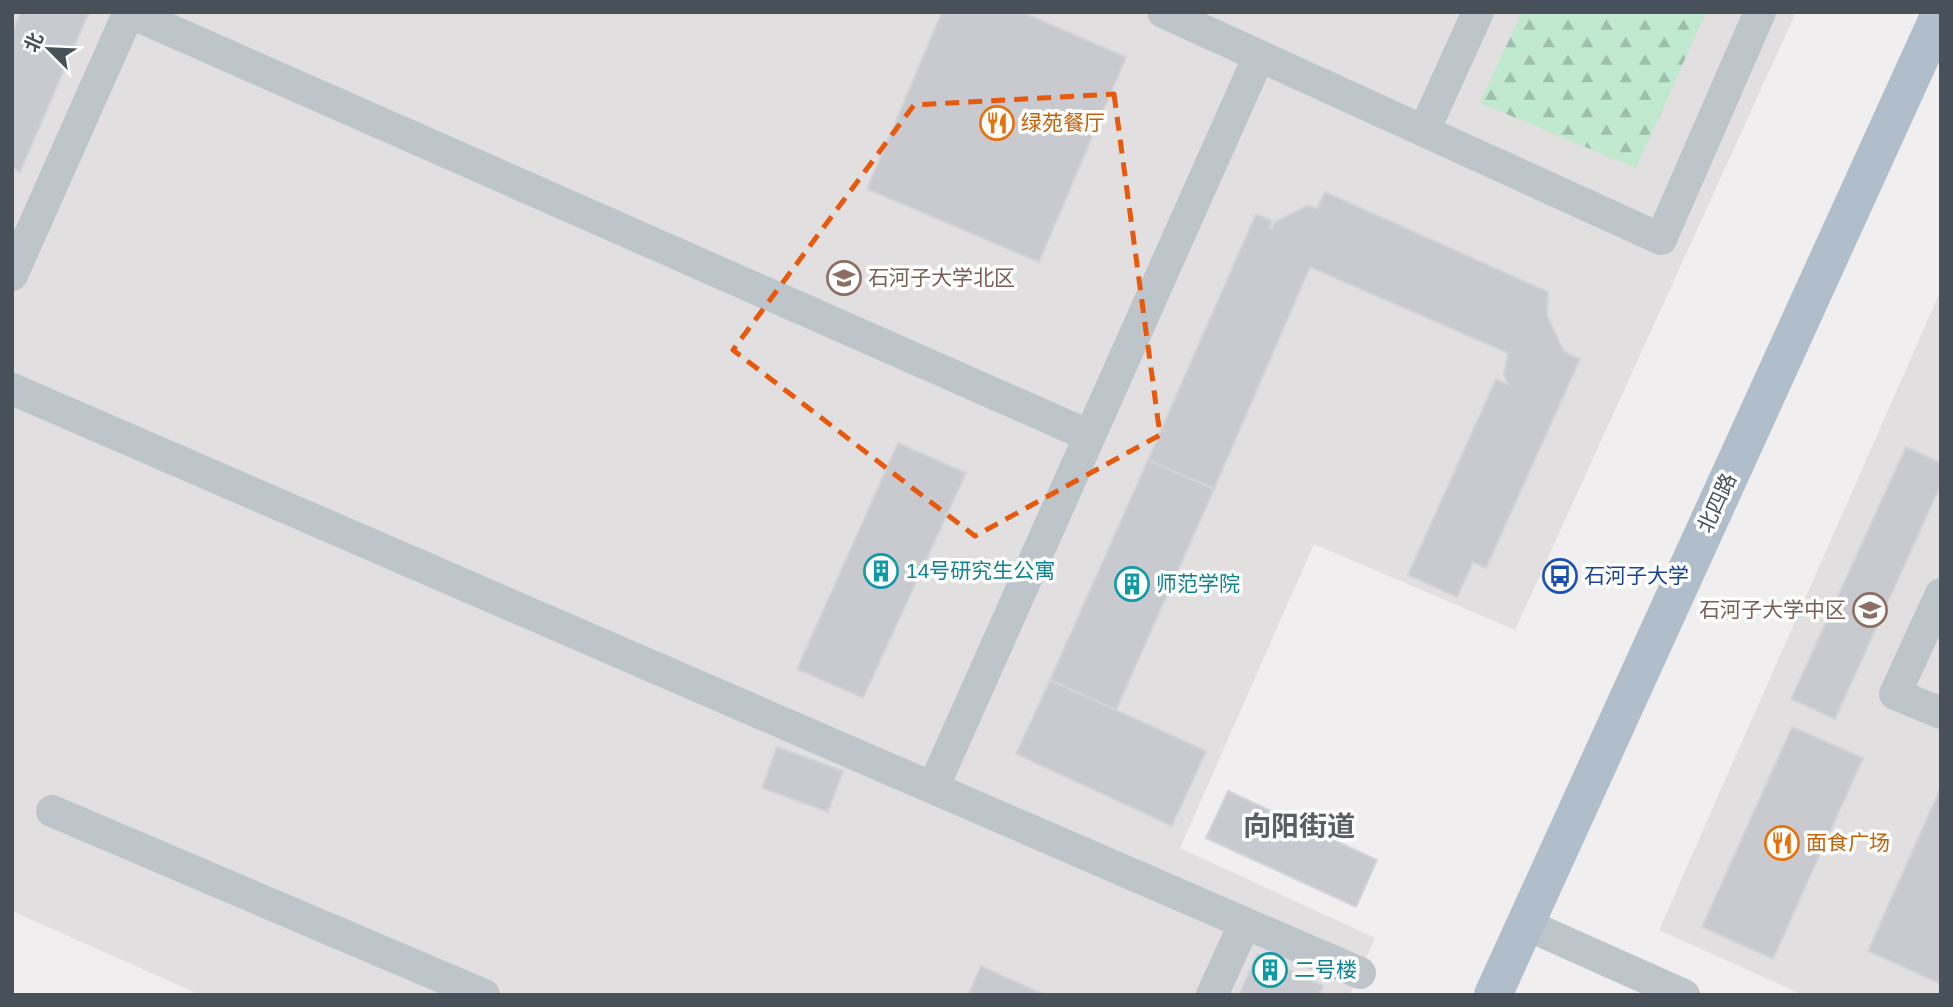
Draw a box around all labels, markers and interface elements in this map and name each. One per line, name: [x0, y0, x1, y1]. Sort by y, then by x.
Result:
north arrow: [14, 14, 84, 84]
text: 北: [20, 29, 47, 55]
restaurant icon: 绿苑餐厅: [978, 104, 1016, 142]
place label: 绿苑餐厅: [1021, 111, 1105, 134]
school or university icon: 石河子大学北区: [825, 259, 863, 297]
place label: 石河子大学北区: [868, 266, 1015, 289]
street label: 北四路: [1693, 469, 1740, 536]
building icon: 14号研究生公寓: [862, 552, 900, 590]
bus stop icon: 石河子大学: [1541, 557, 1579, 595]
place label: 14号研究生公寓: [906, 559, 1055, 582]
place label: 石河子大学: [1584, 564, 1689, 587]
building icon: 师范学院: [1113, 565, 1151, 603]
place label: 师范学院: [1156, 572, 1240, 595]
school or university icon: 石河子大学中区: [1851, 591, 1889, 629]
place label: 石河子大学中区: [1699, 598, 1846, 621]
district label: 向阳街道: [1243, 811, 1355, 842]
restaurant icon: 面食广场: [1763, 824, 1801, 862]
place label: 面食广场: [1806, 831, 1890, 854]
building icon: 二号楼: [1251, 951, 1289, 989]
place label: 二号楼: [1294, 958, 1357, 981]

